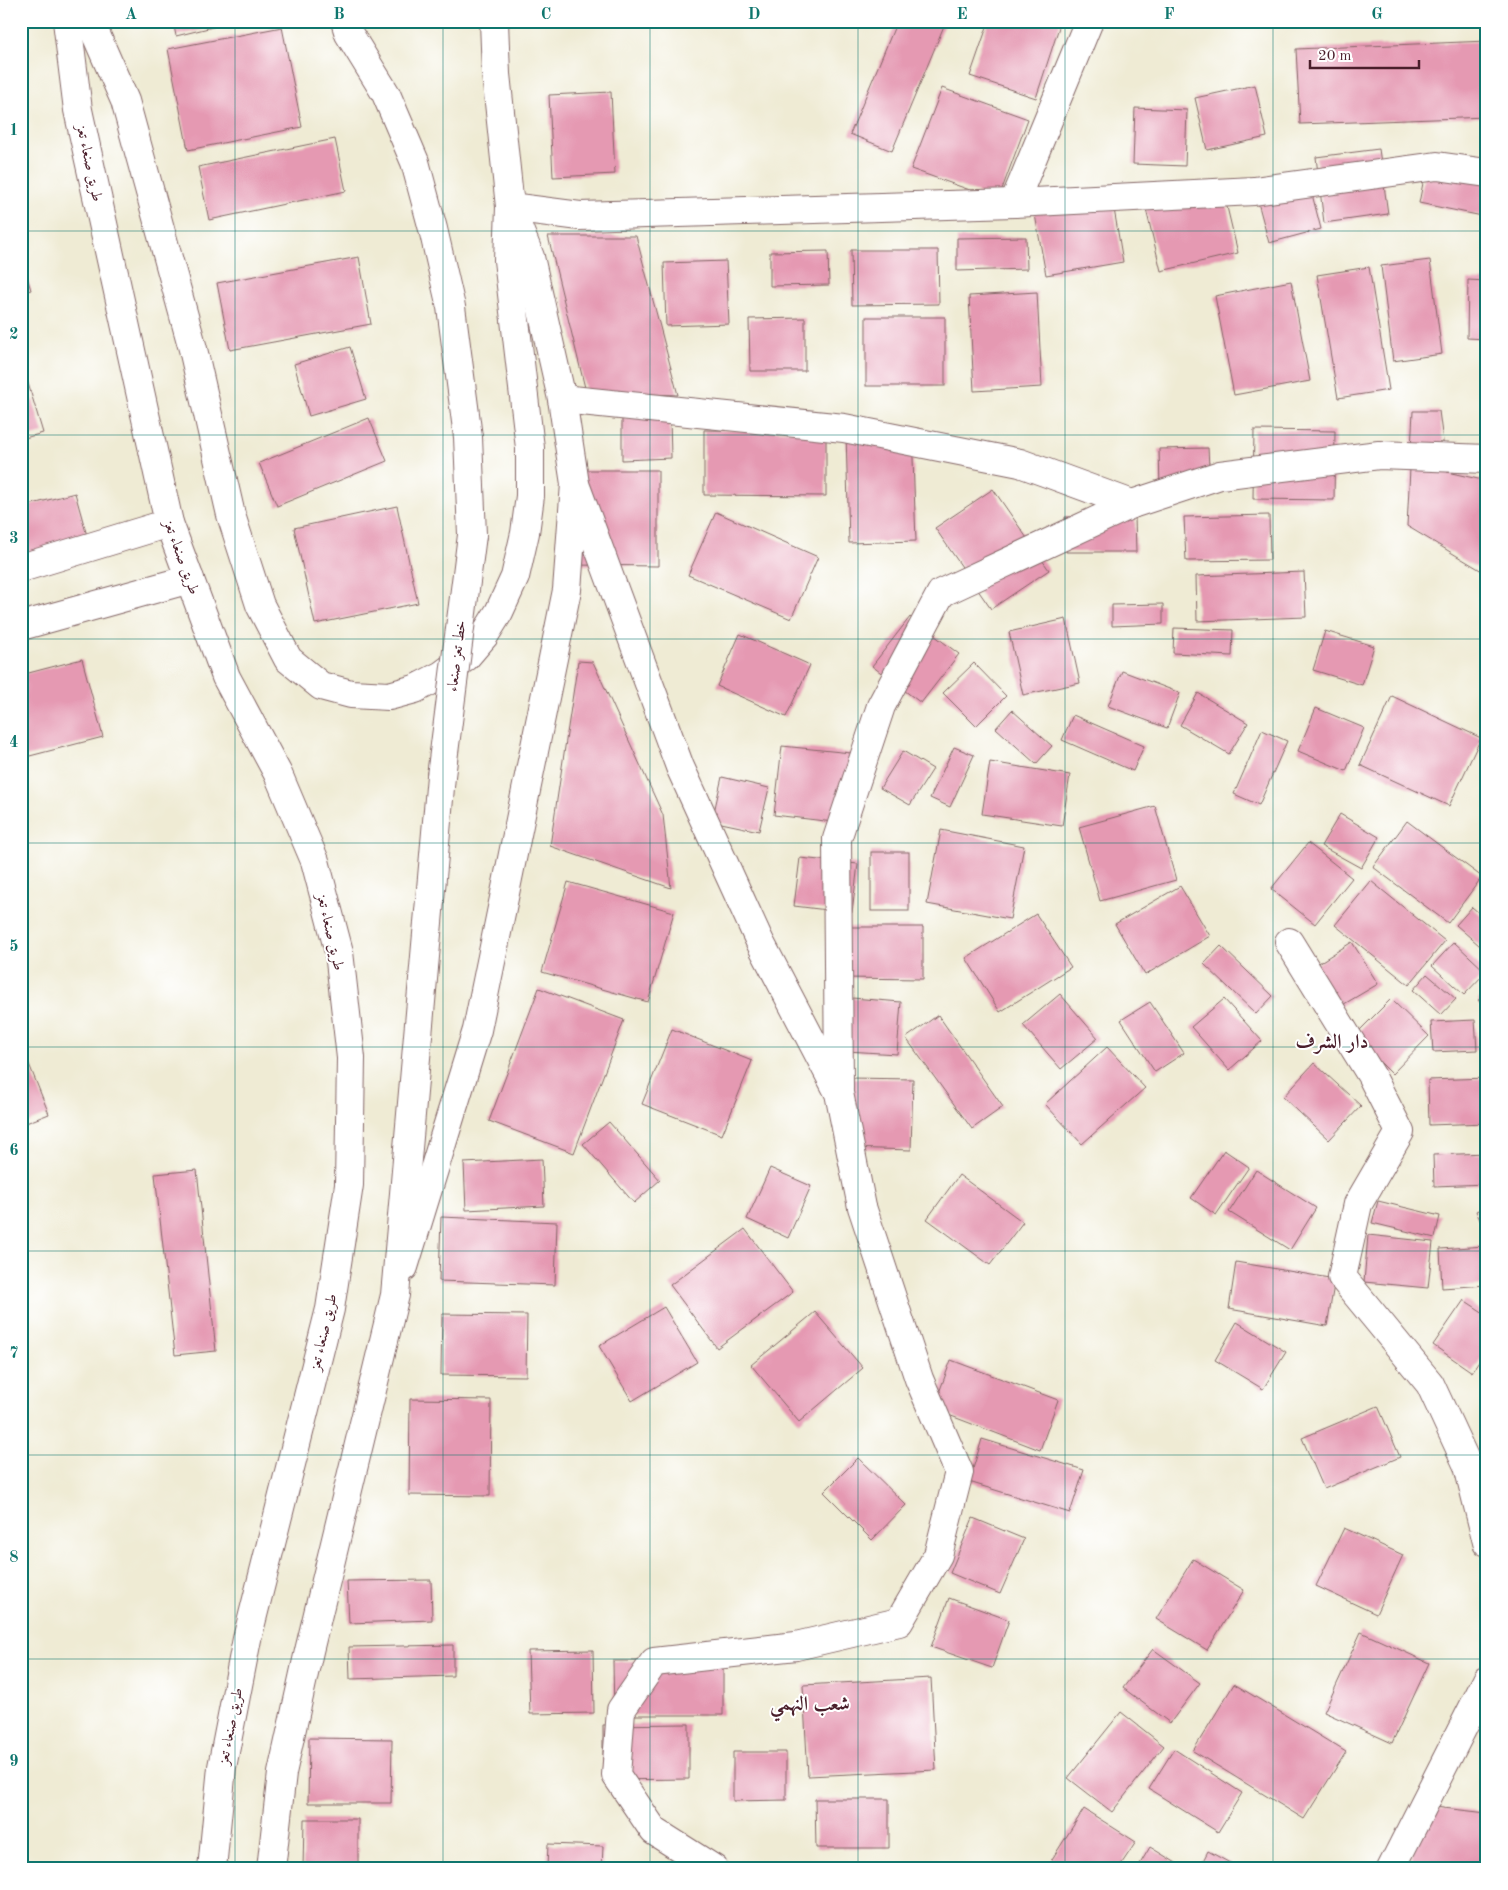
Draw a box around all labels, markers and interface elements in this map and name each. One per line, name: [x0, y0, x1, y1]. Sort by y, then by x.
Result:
text: A: [125, 7, 137, 23]
text: B: [333, 7, 345, 23]
text: C: [541, 7, 551, 23]
text: D: [748, 7, 760, 23]
text: E: [956, 7, 968, 23]
text: F: [1164, 7, 1175, 23]
text: G: [1371, 7, 1383, 23]
scale bar: [1310, 38, 1419, 70]
text: 20 m: [1318, 49, 1352, 64]
street label: طريق صنعاء تعز: [72, 122, 104, 203]
text: 1: [9, 123, 19, 139]
text: 2: [9, 327, 19, 343]
street label: طريق صنعاء تعز: [159, 516, 201, 597]
text: 3: [9, 531, 19, 547]
street label: خط تعز صنعاء: [445, 620, 470, 693]
text: 4: [9, 735, 19, 751]
street label: طريق صنعاء تعز: [312, 891, 346, 972]
text: 5: [9, 939, 19, 955]
district label: دار الشرف: [1295, 1032, 1369, 1054]
text: 6: [9, 1143, 19, 1159]
street label: طريق صنعاء تعز: [308, 1293, 342, 1374]
text: 7: [9, 1346, 19, 1362]
text: 8: [9, 1550, 19, 1566]
street label: طريق صنعاء تعز: [216, 1687, 247, 1768]
district label: شعب النهمي: [770, 1694, 850, 1722]
text: 9: [9, 1754, 19, 1770]

